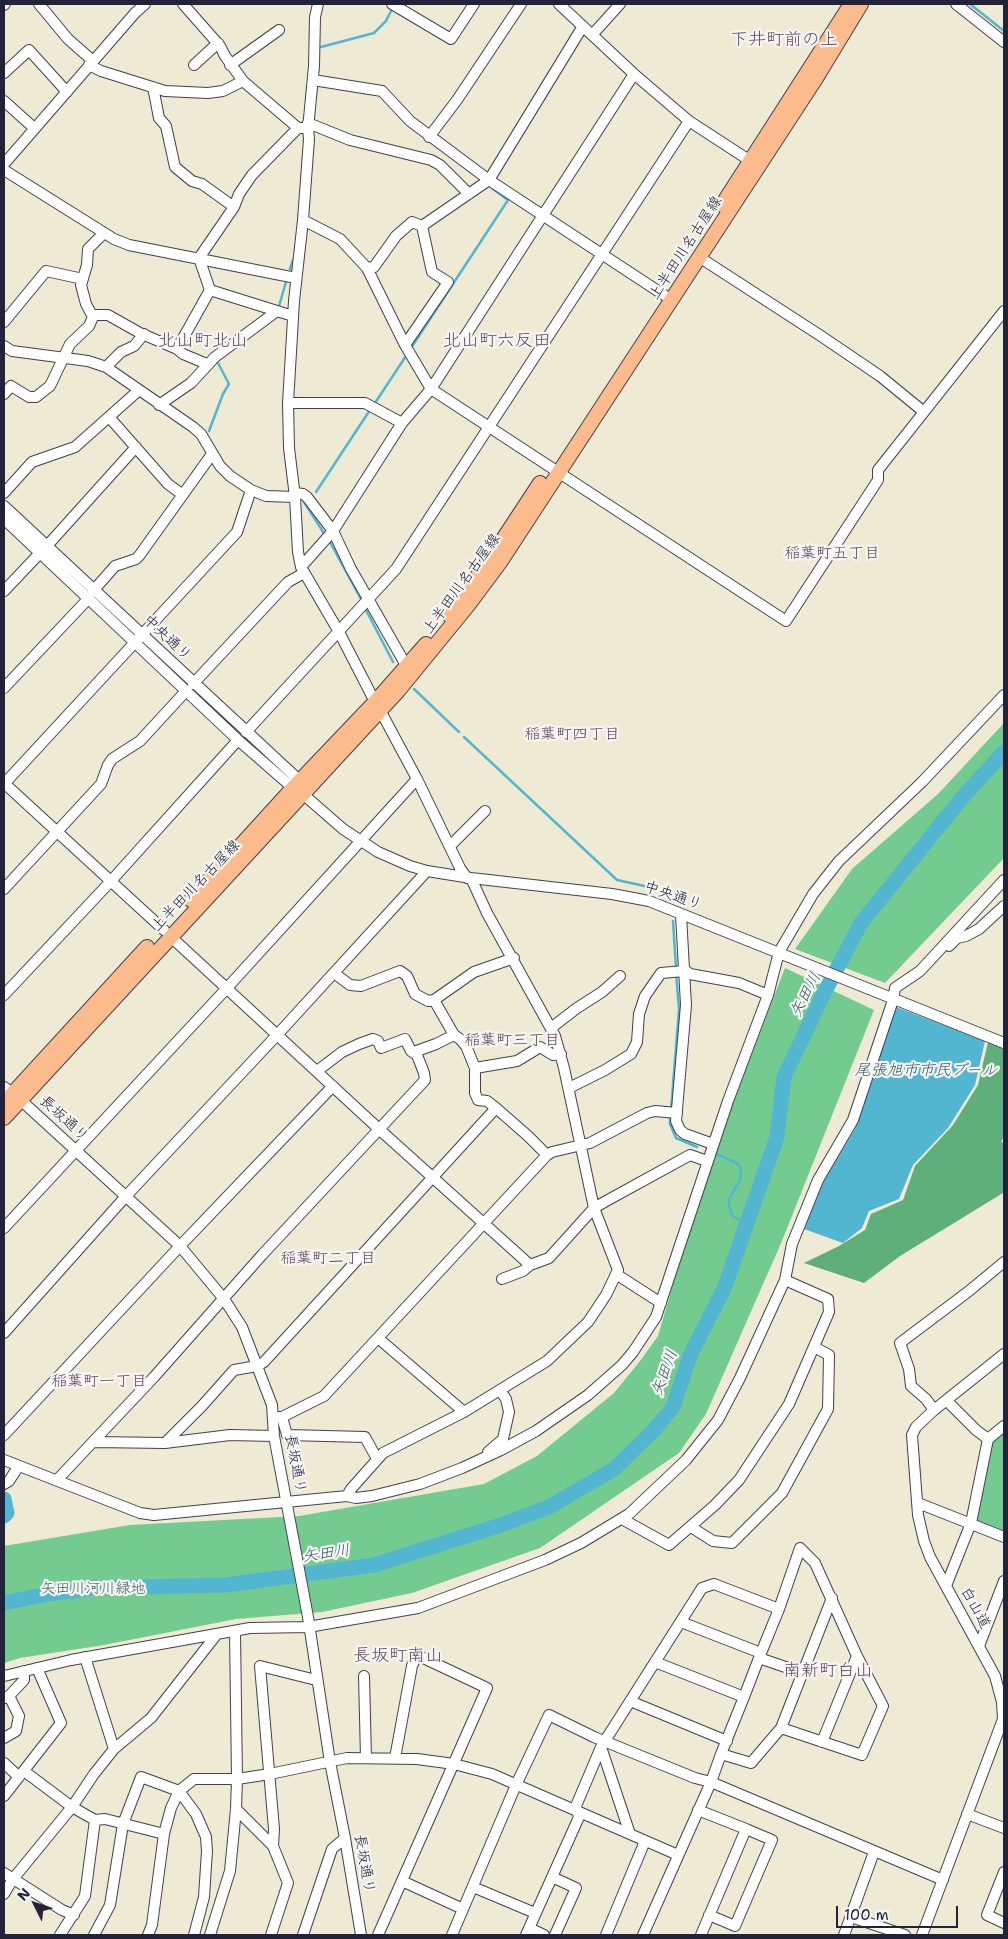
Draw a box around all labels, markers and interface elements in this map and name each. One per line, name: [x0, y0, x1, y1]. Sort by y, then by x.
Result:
district label: 下井町前の上: [730, 29, 838, 51]
street label: 上半田川名古屋線: [646, 193, 726, 303]
district label: 北山町北山: [158, 330, 248, 352]
district label: 北山町六反田: [443, 330, 551, 352]
street label: 上半田川名古屋線: [419, 530, 505, 638]
district label: 稲葉町五丁目: [784, 544, 880, 564]
street label: 中央通り: [139, 611, 195, 665]
district label: 稲葉町四丁目: [524, 725, 620, 745]
street label: 上半田川名古屋線: [148, 837, 244, 935]
street label: 中央通り: [642, 878, 704, 914]
water label: 矢田川: [787, 969, 825, 1021]
district label: 稲葉町三丁目: [464, 1031, 560, 1051]
water label: 尾張旭市市民プール: [854, 1061, 998, 1081]
street label: 長坂通り: [36, 1092, 92, 1146]
district label: 稲葉町二丁目: [280, 1249, 376, 1269]
water label: 矢田川: [648, 1347, 682, 1399]
district label: 稲葉町一丁目: [51, 1372, 147, 1392]
street label: 長坂通り: [280, 1433, 310, 1495]
water label: 矢田川: [301, 1541, 351, 1567]
park label: 矢田川河川緑地: [41, 1580, 145, 1598]
street label: 白山道: [956, 1584, 994, 1632]
district label: 長坂町南山: [353, 1645, 443, 1667]
district label: 南新町白山: [783, 1660, 873, 1682]
street label: 長坂通り: [350, 1833, 378, 1895]
north arrow: [10, 1879, 60, 1929]
text: N: [13, 1884, 34, 1904]
scale bar: [838, 1896, 960, 1928]
text: 100 m: [844, 1905, 889, 1925]

